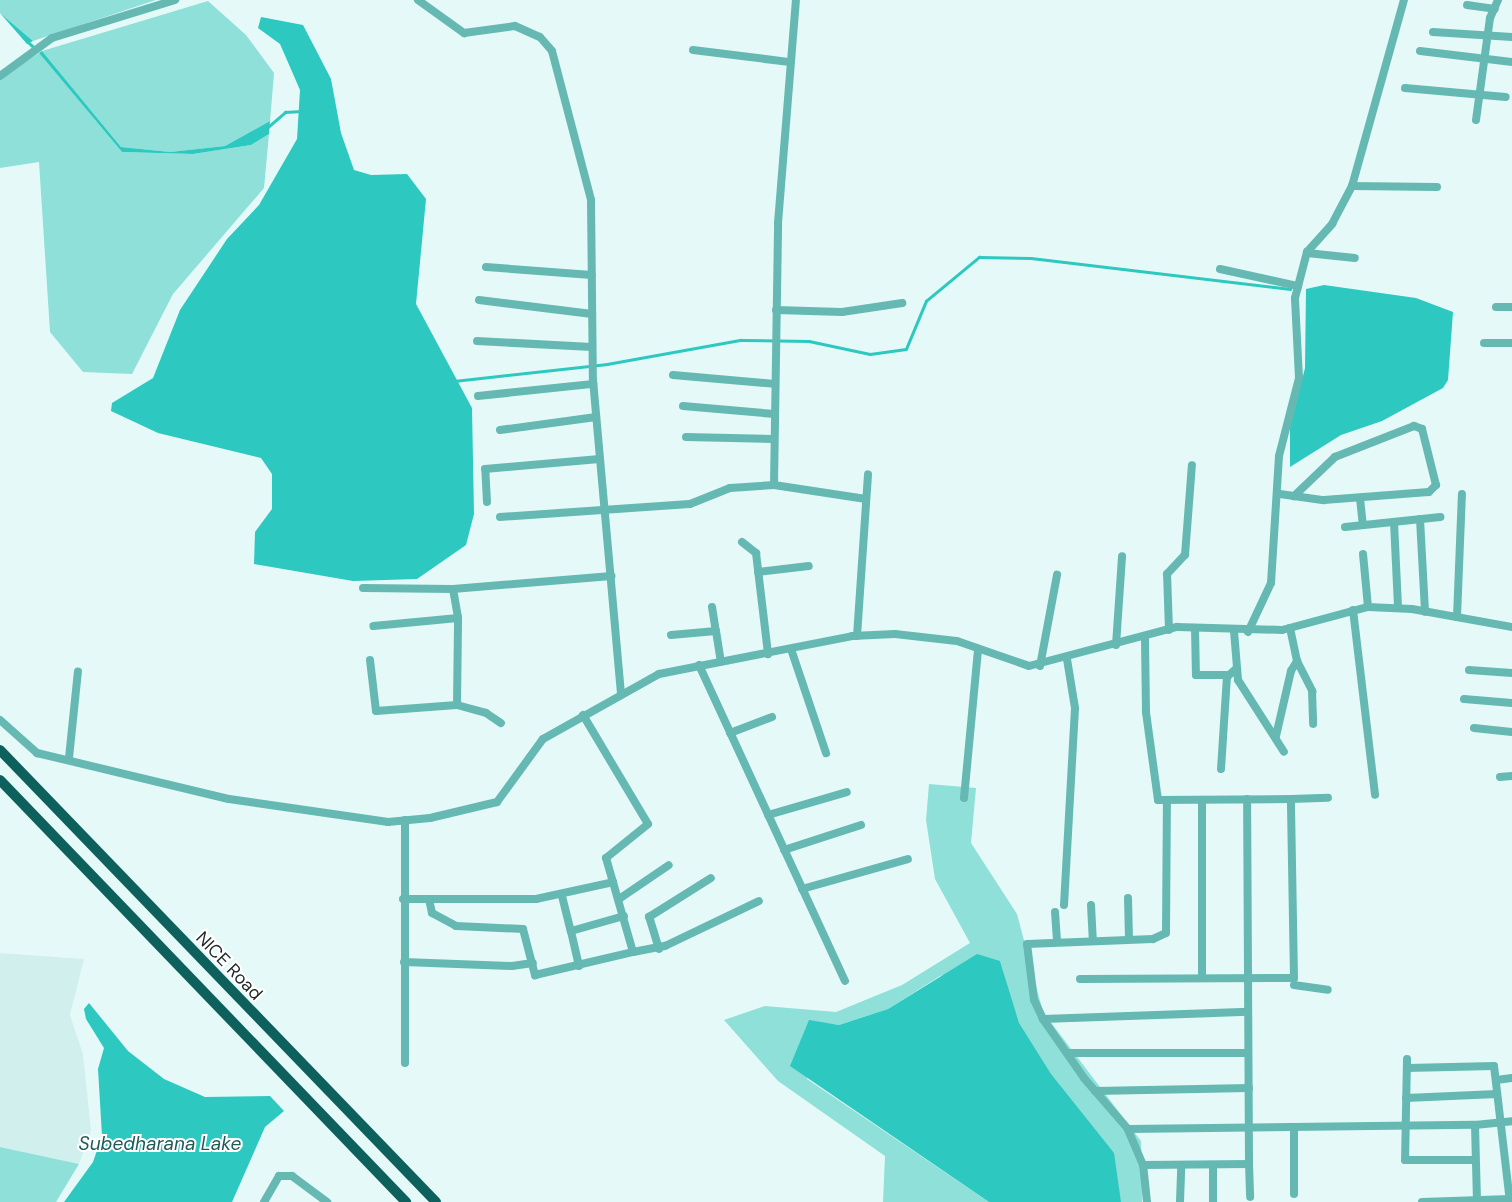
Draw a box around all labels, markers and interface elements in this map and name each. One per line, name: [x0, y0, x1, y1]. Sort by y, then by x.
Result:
street label: NICE Road: [191, 927, 267, 1005]
water label: Subedharana Lake: [79, 1133, 241, 1155]

